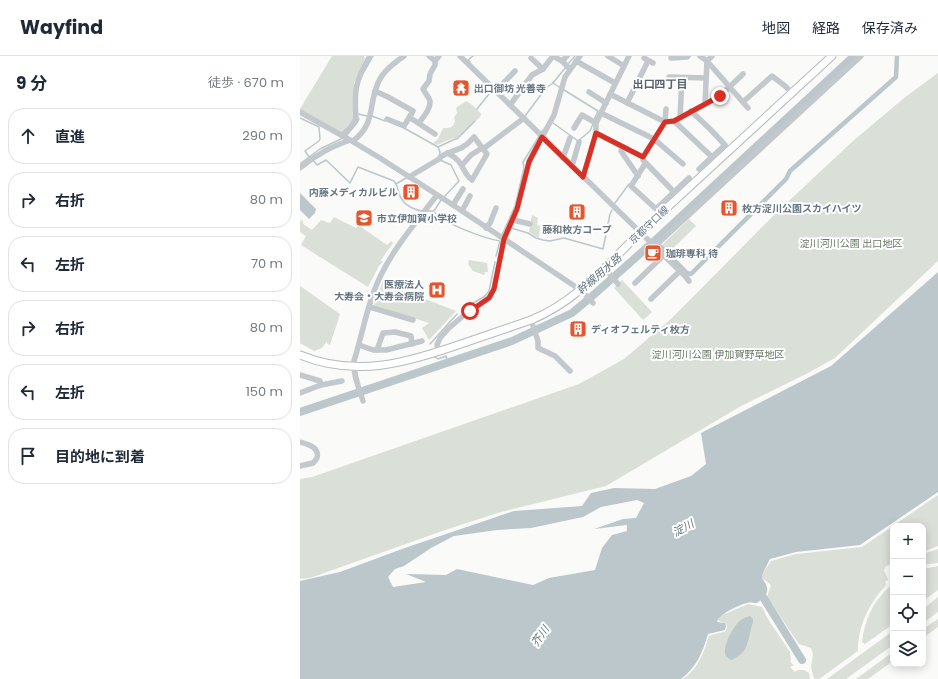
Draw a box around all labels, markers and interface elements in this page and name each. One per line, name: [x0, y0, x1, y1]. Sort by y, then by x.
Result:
text: Wayfind: [20, 14, 103, 41]
text: 地図: [762, 18, 790, 38]
text: 経路: [812, 18, 840, 38]
text: 保存済み: [862, 18, 918, 38]
text: 9 分: [16, 71, 47, 95]
text: 徒歩 · 670 m: [208, 73, 284, 92]
district label: 出口四丁目: [633, 76, 688, 92]
temple icon: 出口御坊 光善寺: [451, 78, 471, 98]
place label: 出口御坊 光善寺: [474, 81, 546, 96]
route end: [711, 87, 729, 105]
icon: ahead: [17, 125, 39, 147]
text: 直進: [55, 126, 85, 147]
text: 290 m: [242, 126, 283, 145]
building icon: 内藤メディカルビル: [401, 182, 421, 202]
place label: 内藤メディカルビル: [309, 185, 398, 200]
icon: right: [17, 189, 39, 211]
text: 右折: [55, 190, 85, 211]
text: 80 m: [250, 190, 283, 209]
building icon: 枚方淀川公園スカイハイツ: [719, 198, 739, 218]
place label: 枚方淀川公園スカイハイツ: [742, 201, 862, 216]
building icon: 藤和枚方コープ: [567, 202, 587, 222]
street label: 京都守口線: [626, 202, 672, 248]
school or university icon: 市立伊加賀小学校: [354, 208, 374, 228]
place label: 市立伊加賀小学校: [377, 211, 457, 226]
place label: 藤和枚方コープ: [542, 222, 612, 237]
park label: 淀川河川公園 出口地区: [800, 236, 902, 251]
cafe icon: 珈琲専科 待: [643, 243, 663, 263]
place label: 珈琲専科 待: [666, 246, 718, 261]
water label: 幹線用水路: [573, 249, 626, 298]
icon: left: [17, 253, 39, 275]
text: 左折: [55, 254, 85, 275]
text: 70 m: [251, 254, 283, 273]
place label: 医療法人 大寿会・大寿会病院: [334, 277, 424, 304]
hospital icon: 医療法人 大寿会・大寿会病院: [427, 280, 447, 300]
route start: [461, 302, 479, 320]
icon: right: [17, 317, 39, 339]
text: 右折: [55, 318, 85, 339]
text: 80 m: [250, 318, 283, 337]
building icon: ディオフェルティ枚方: [568, 319, 588, 339]
place label: ディオフェルティ枚方: [591, 322, 690, 337]
park label: 淀川河川公園 伊加賀野草地区: [652, 347, 784, 362]
icon: left: [17, 381, 39, 403]
text: 左折: [55, 382, 85, 403]
text: 150 m: [246, 382, 283, 401]
icon: arrive: [17, 445, 39, 467]
text: 目的地に到着: [55, 446, 145, 467]
water label: 淀川: [670, 515, 697, 540]
map controls: [890, 523, 926, 667]
button: +: [890, 523, 926, 559]
button: −: [890, 559, 926, 595]
button: locate: [890, 595, 926, 631]
water label: 芥川: [527, 622, 553, 650]
button: layers: [890, 631, 926, 667]

